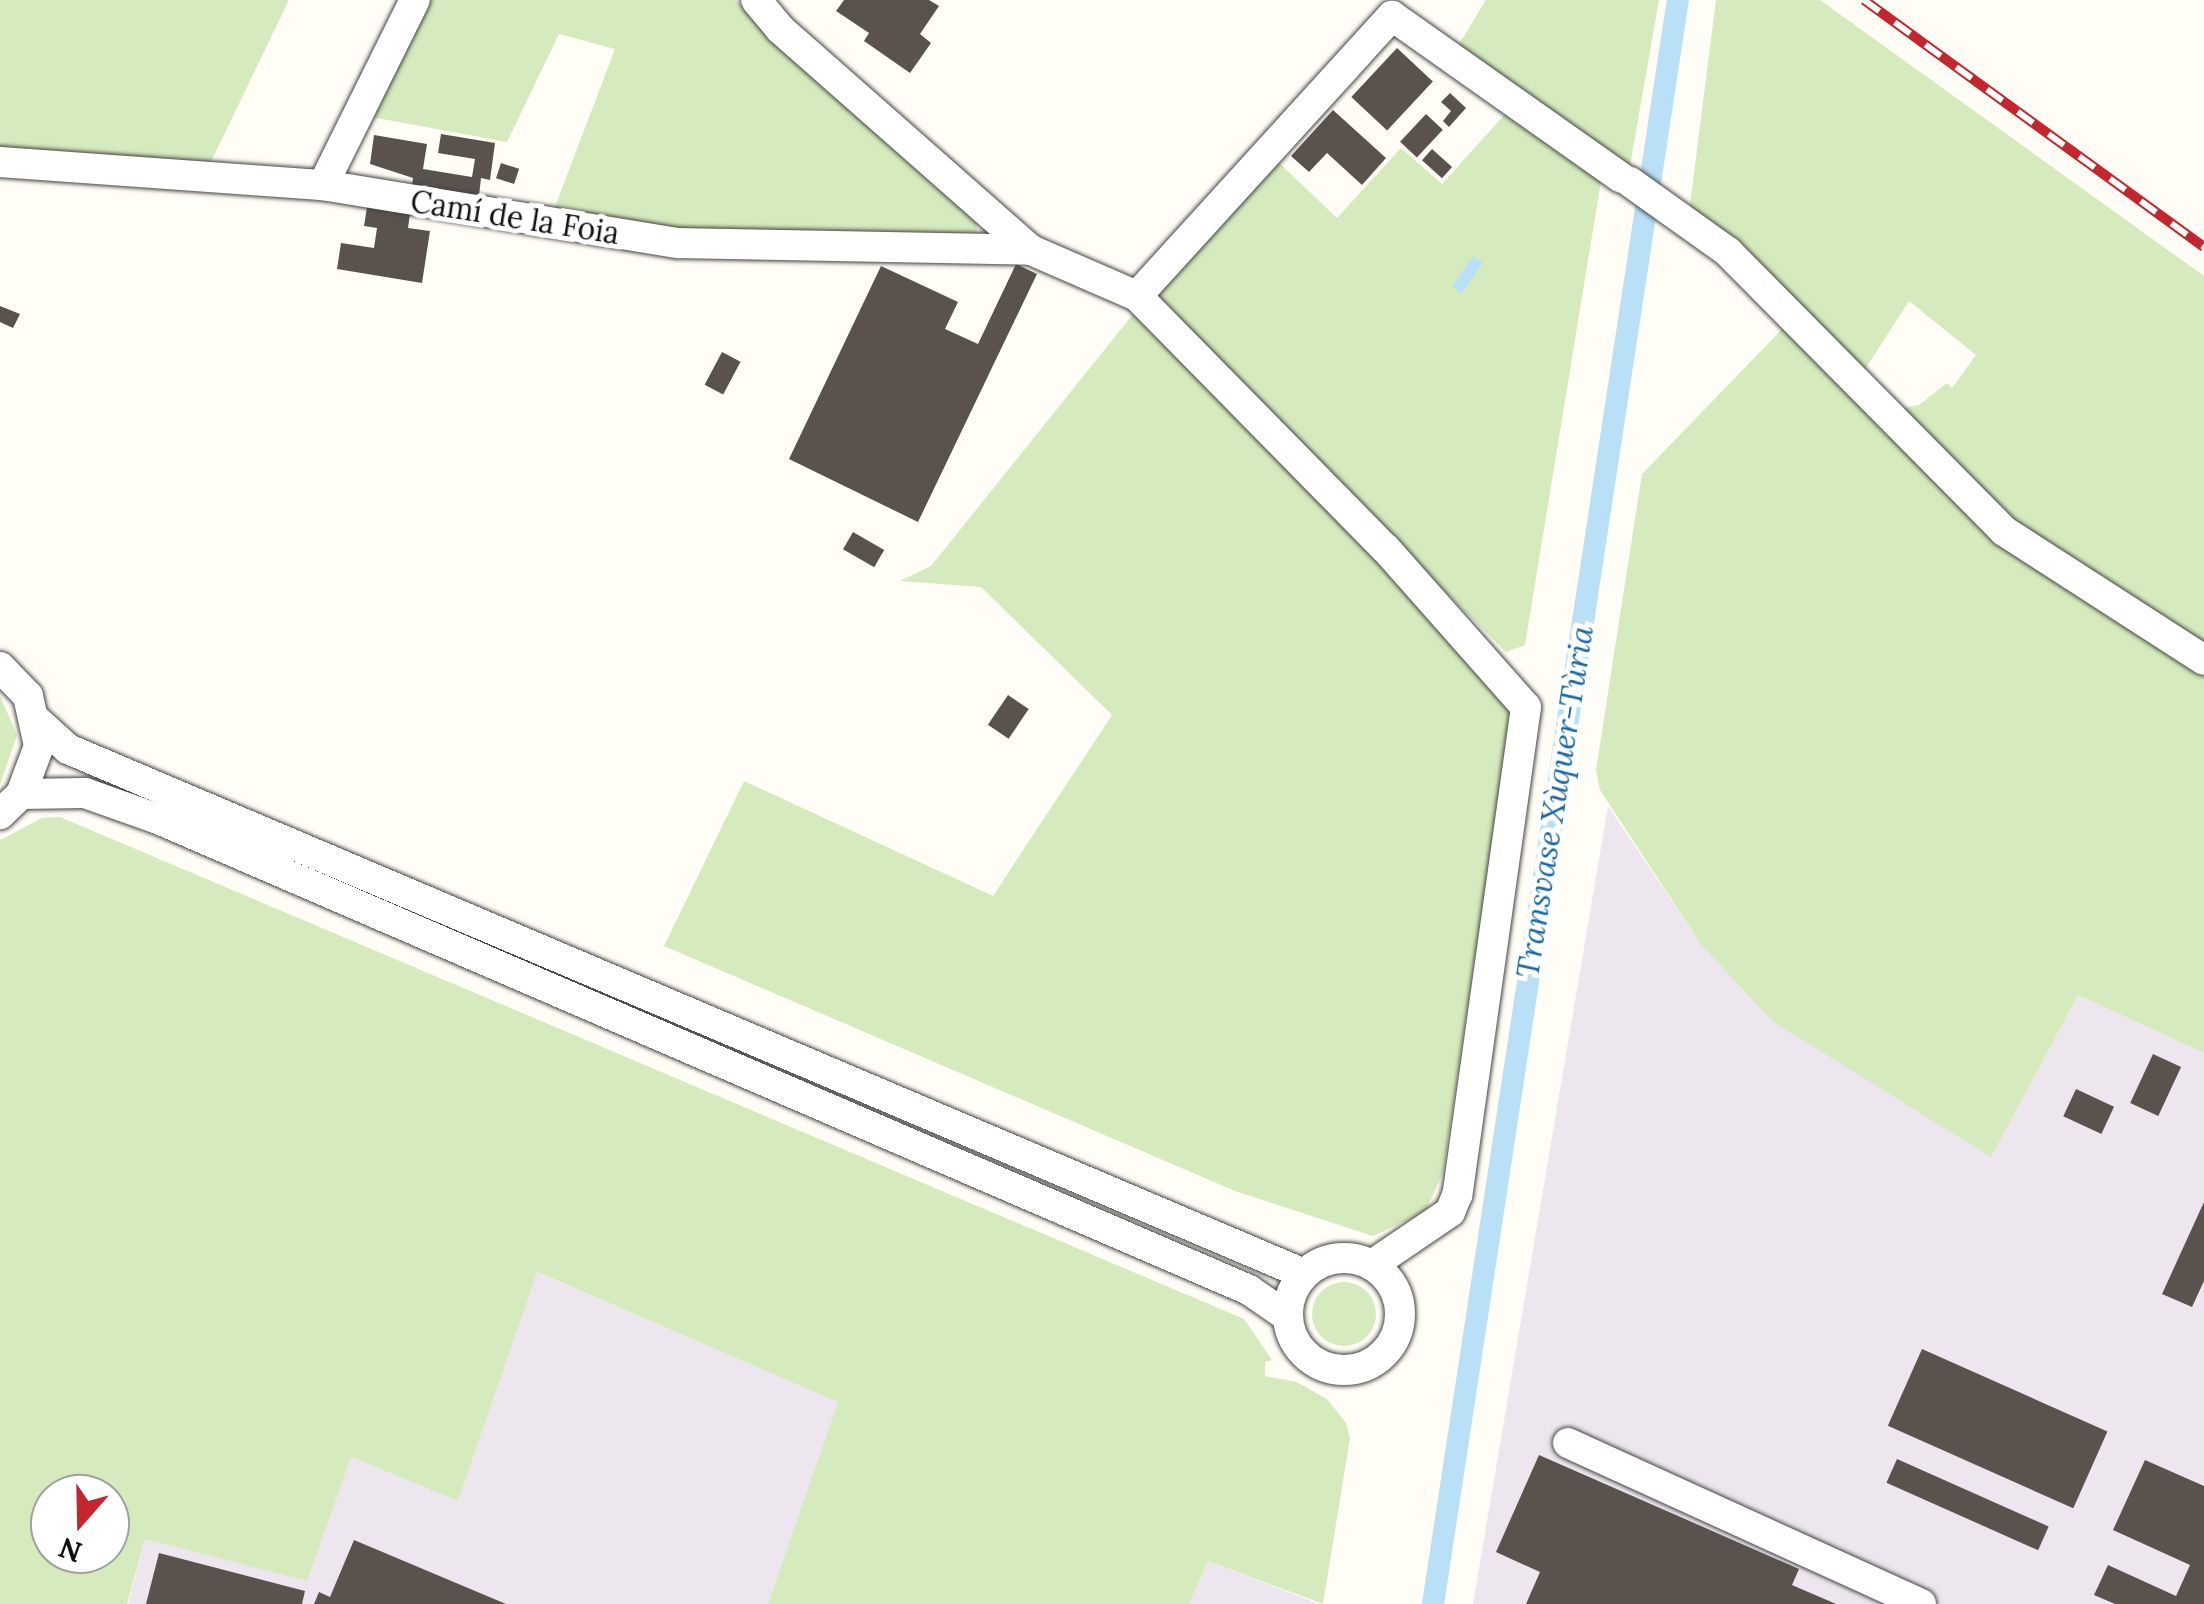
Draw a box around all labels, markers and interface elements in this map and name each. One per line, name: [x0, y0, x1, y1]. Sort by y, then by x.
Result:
street label: Camí de la Foia: [408, 183, 622, 251]
water label: Transvase Xùquer-Tùria: [1508, 623, 1602, 981]
north arrow: [30, 1474, 130, 1574]
text: N: [54, 1530, 87, 1571]

